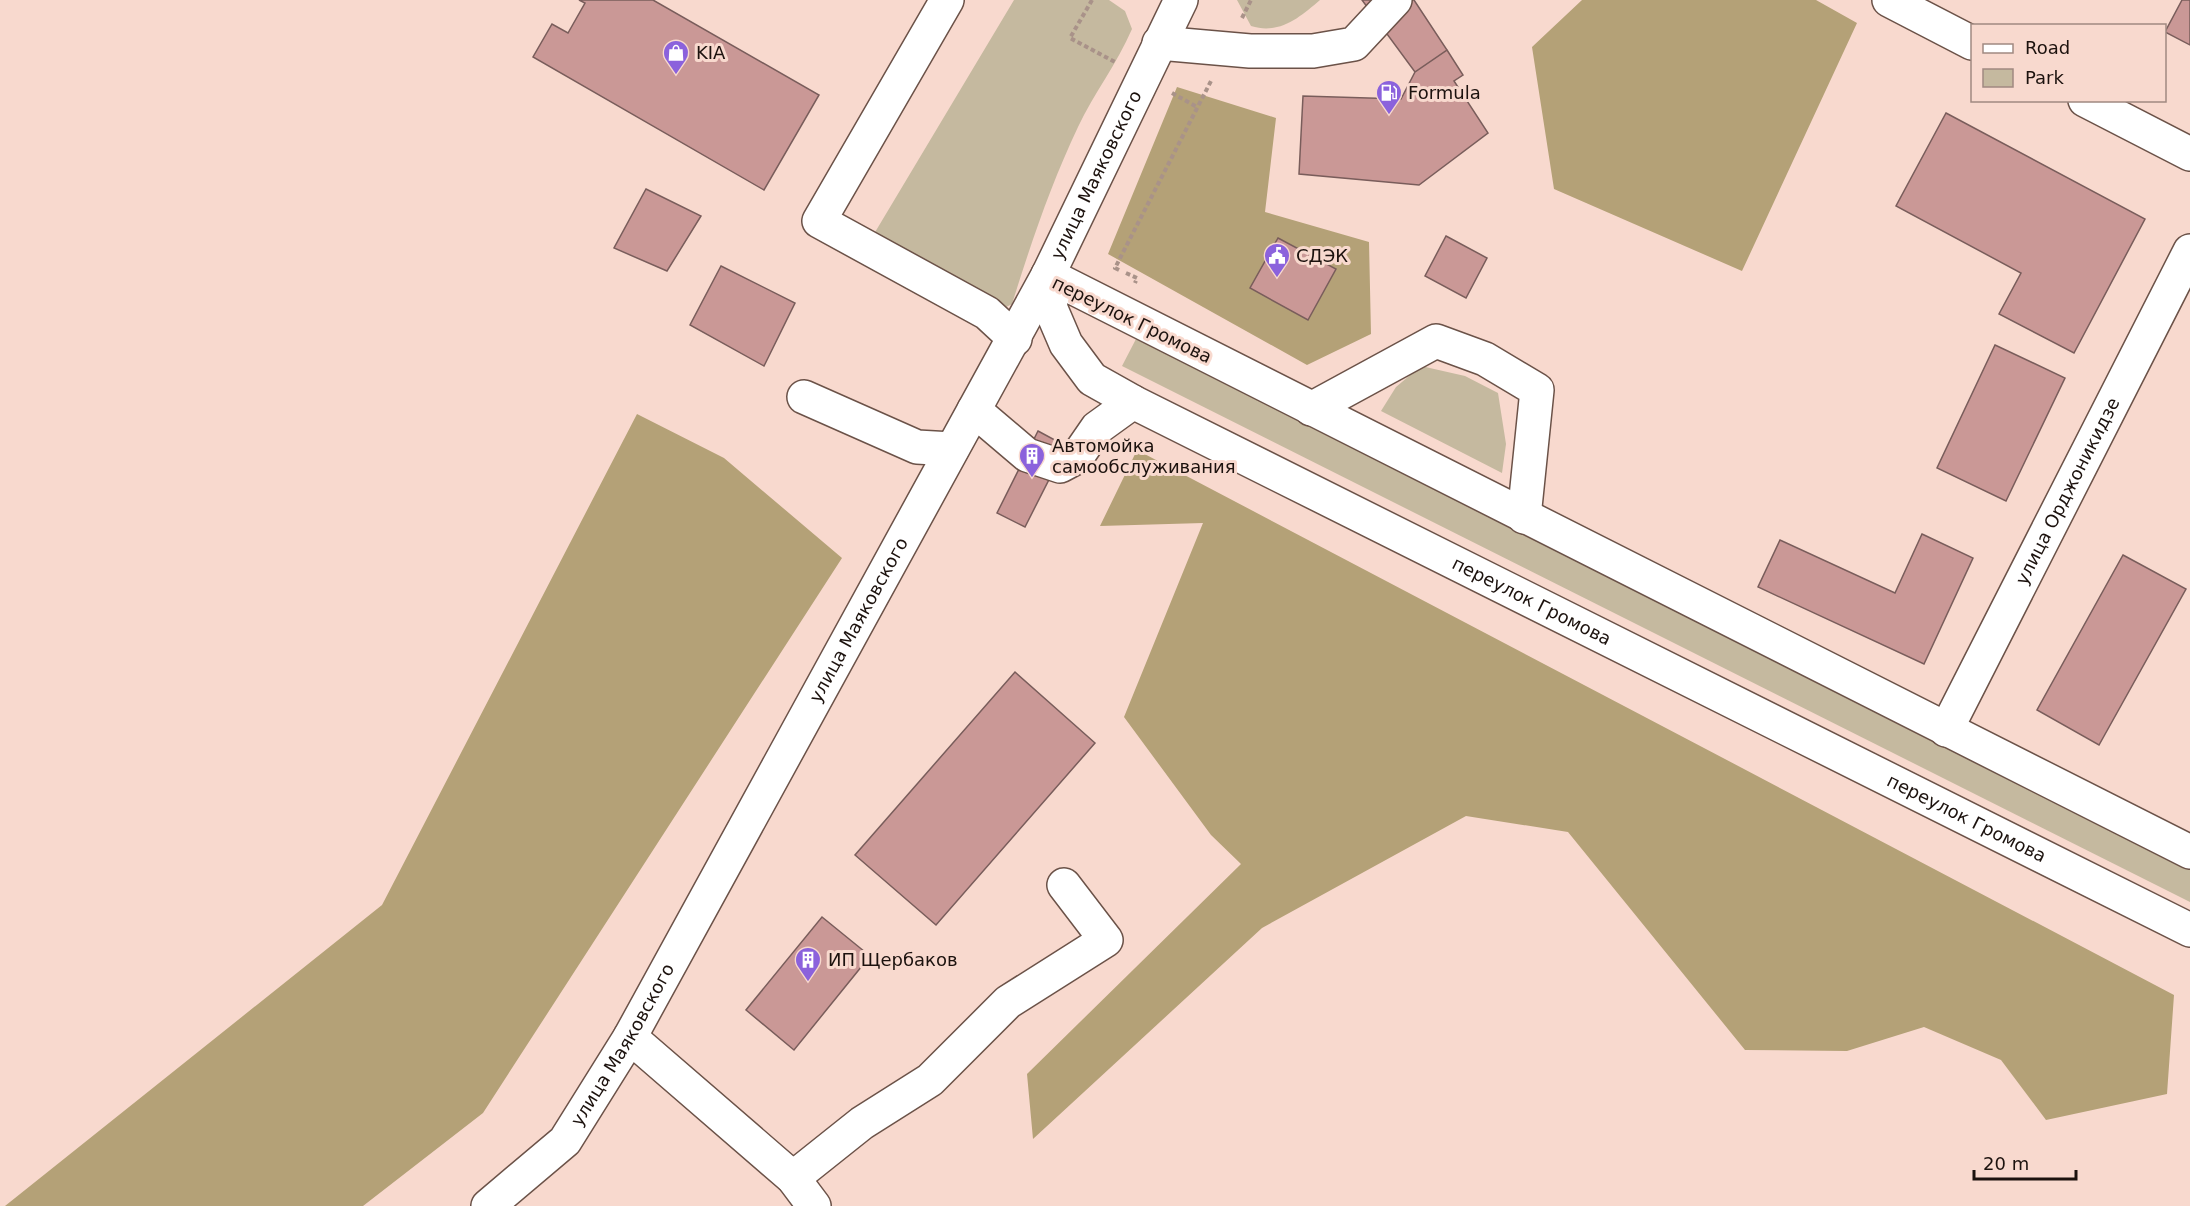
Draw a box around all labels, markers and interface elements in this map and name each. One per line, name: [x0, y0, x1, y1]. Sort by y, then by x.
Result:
legend: [1971, 24, 2166, 102]
text: Road: [2025, 37, 2070, 58]
shop icon: KIA: [661, 38, 691, 76]
place label: KIA: [696, 42, 726, 63]
text: Park: [2025, 67, 2064, 88]
fuel station icon: Formula: [1374, 78, 1404, 116]
place label: Formula: [1408, 82, 1481, 103]
street label: улица Маяковского: [1046, 87, 1146, 263]
public building icon: СДЭК: [1262, 241, 1292, 279]
place label: СДЭК: [1296, 245, 1348, 266]
street label: переулок Громова: [1049, 272, 1215, 367]
street label: улица Орджоникидзе: [2011, 394, 2124, 588]
place label: Автомойка самообслуживания: [1052, 435, 1236, 477]
building icon: Автомойка самообслуживания: [1017, 441, 1047, 479]
street label: улица Маяковского: [805, 534, 912, 706]
street label: переулок Громова: [1449, 552, 1615, 649]
street label: переулок Громова: [1884, 769, 2050, 866]
building icon: ИП Щербаков: [793, 945, 823, 983]
place label: ИП Щербаков: [828, 949, 958, 970]
street label: улица Маяковского: [566, 960, 678, 1130]
scale bar: [1974, 1143, 2076, 1181]
text: 20 m: [1983, 1153, 2029, 1174]

